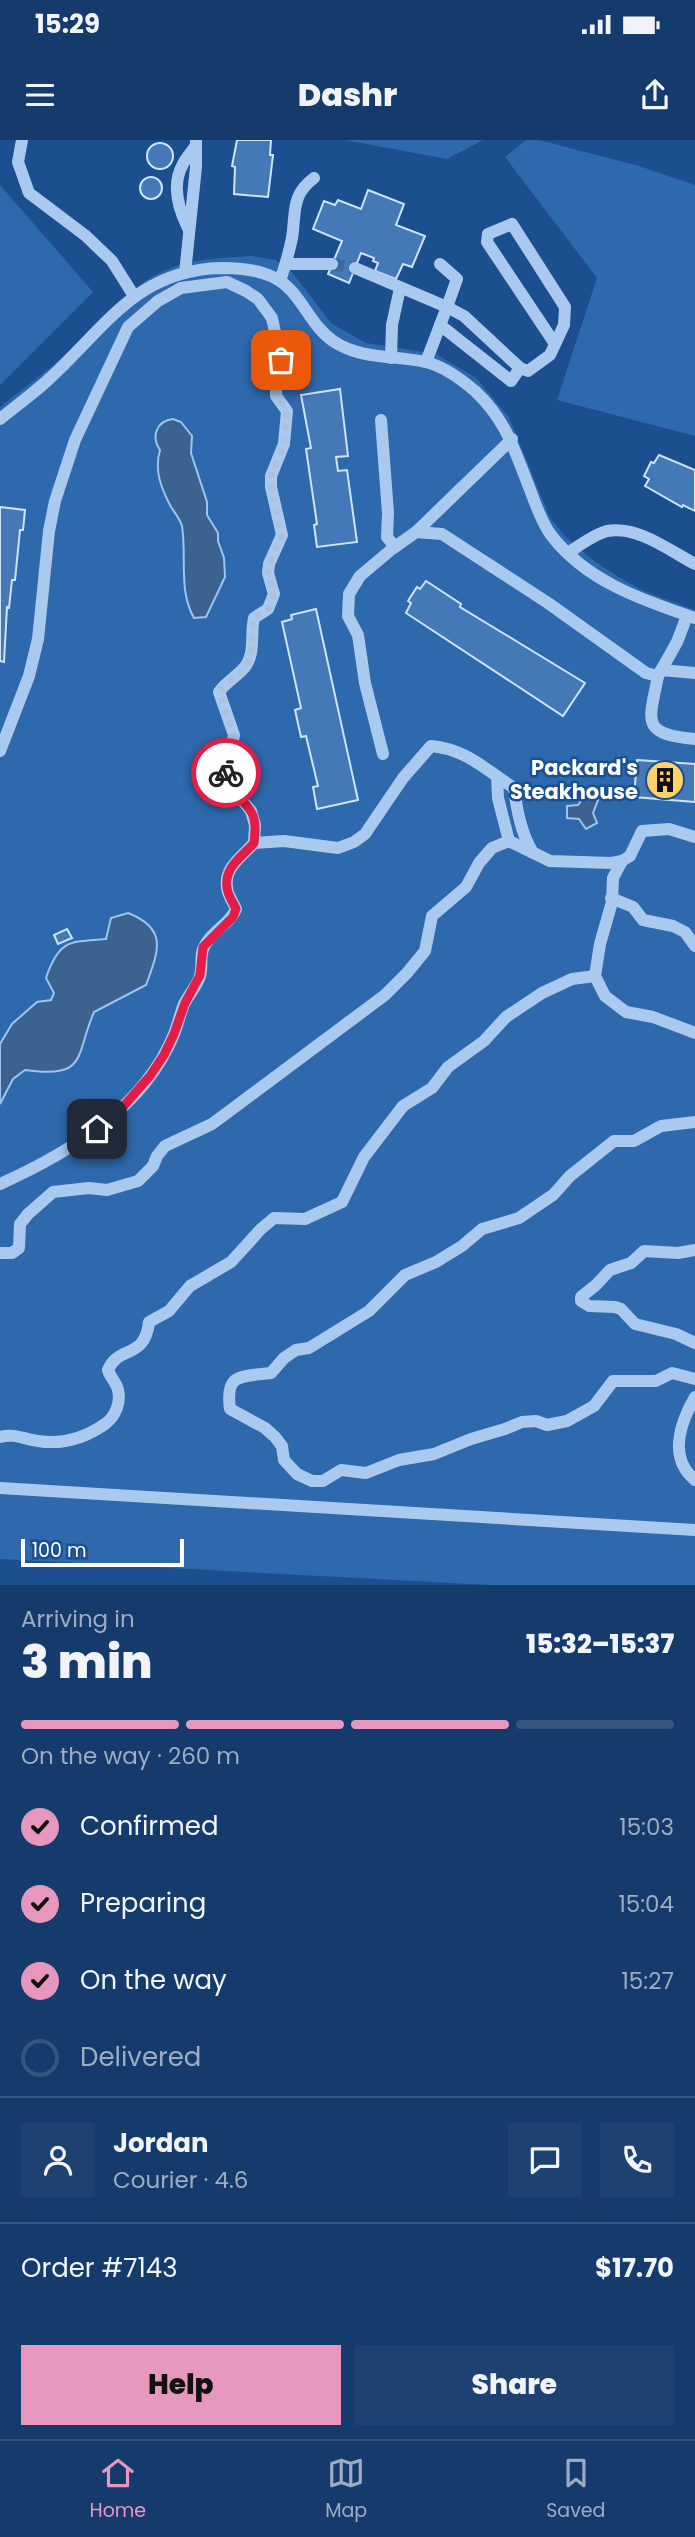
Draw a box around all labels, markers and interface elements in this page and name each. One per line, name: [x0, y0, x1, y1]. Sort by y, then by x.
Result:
text: 15:29: [35, 6, 100, 42]
text: Dashr: [298, 72, 397, 117]
icon: menu: [21, 76, 59, 114]
icon: share: [636, 76, 674, 114]
pin: [251, 330, 311, 390]
icon: bag: [262, 341, 300, 379]
courier: [191, 738, 261, 808]
place label: Packard's Steakhouse: [510, 753, 638, 806]
icon: bike: [207, 754, 245, 792]
building icon: Packard's Steakhouse: [644, 759, 686, 801]
pin: [67, 1099, 127, 1159]
icon: home: [78, 1110, 116, 1148]
scale bar: [21, 1536, 184, 1568]
text: 100 m: [32, 1537, 87, 1564]
text: Arriving in: [21, 1603, 135, 1635]
text: 15:32–15:37: [526, 1626, 674, 1662]
text: 3 min: [21, 1630, 153, 1694]
text: On the way · 260 m: [21, 1740, 240, 1772]
icon: check: [21, 1808, 59, 1846]
text: Confirmed: [80, 1808, 218, 1844]
text: 15:03: [619, 1811, 674, 1843]
icon: check: [21, 1885, 59, 1923]
text: Preparing: [80, 1885, 206, 1921]
text: 15:04: [618, 1888, 674, 1920]
icon: check: [21, 1962, 59, 2000]
text: On the way: [80, 1962, 227, 1998]
text: 15:27: [622, 1965, 674, 1997]
text: Delivered: [80, 2039, 201, 2075]
button: person: [21, 2123, 95, 2197]
button: chat: [508, 2123, 582, 2197]
button: phone: [600, 2123, 674, 2197]
text: Jordan: [113, 2125, 209, 2161]
text: Courier · 4.6: [113, 2164, 248, 2196]
text: Order #7143: [21, 2250, 178, 2286]
text: $17.70: [595, 2250, 674, 2286]
button: Help: [21, 2345, 341, 2425]
button: Share: [355, 2345, 674, 2425]
tab: Home: [89, 2454, 146, 2525]
tab: Map: [325, 2454, 367, 2525]
tab: Saved: [546, 2454, 605, 2525]

